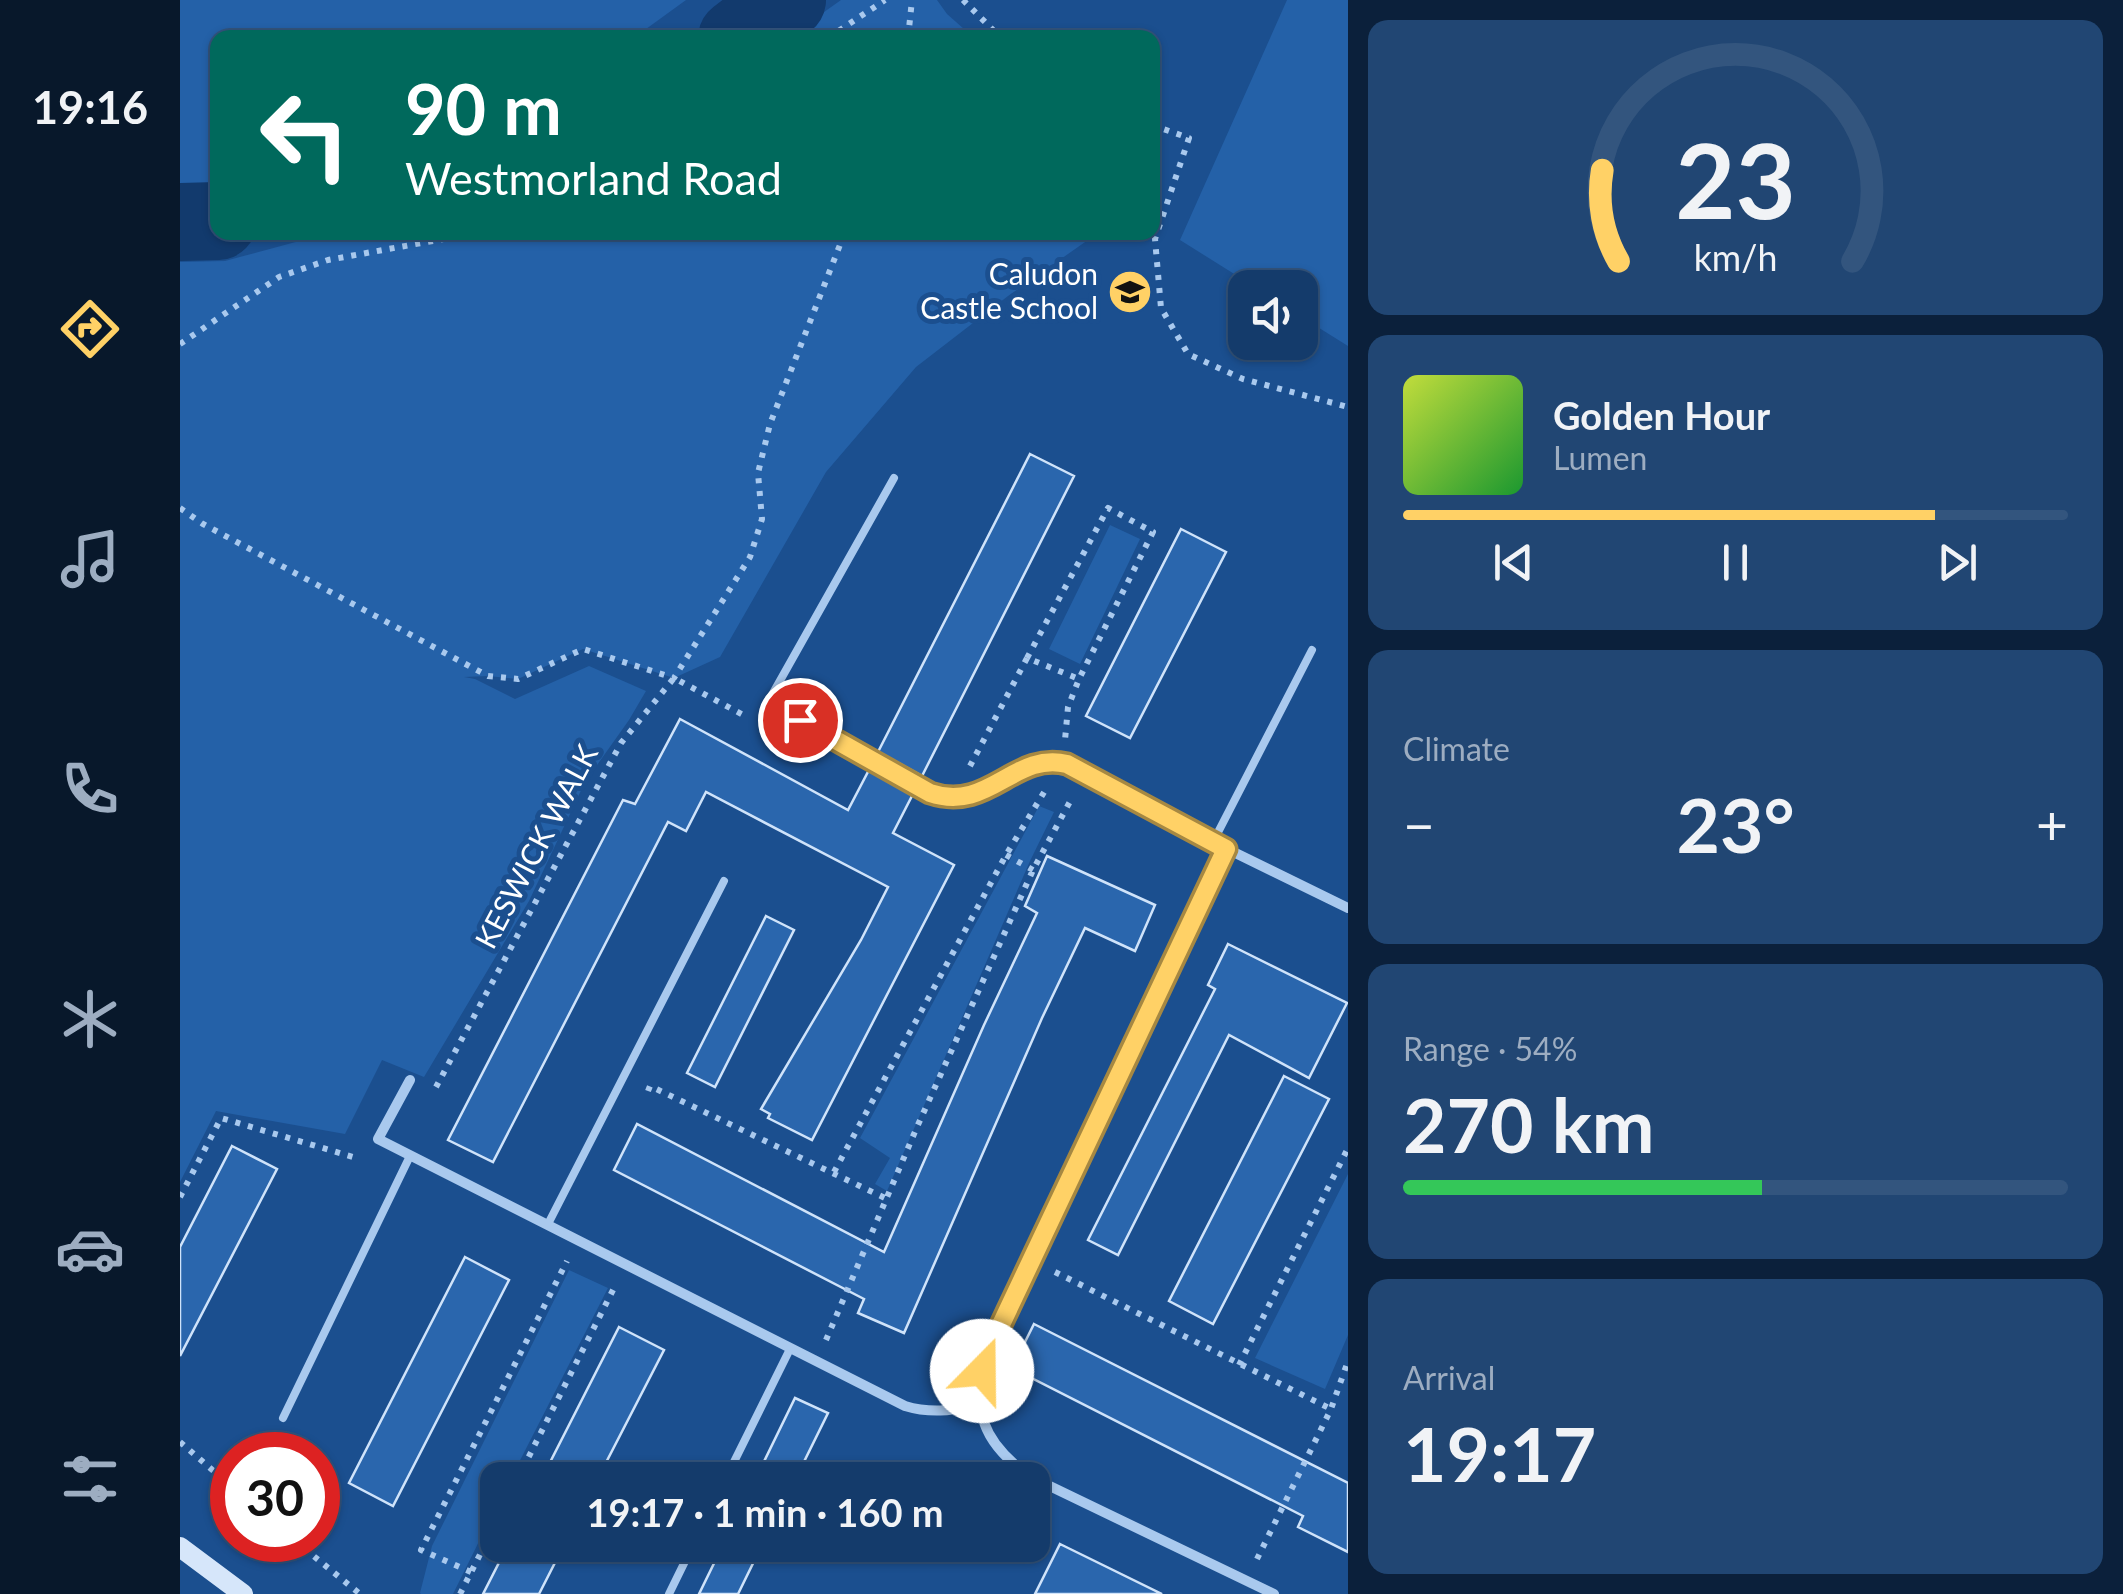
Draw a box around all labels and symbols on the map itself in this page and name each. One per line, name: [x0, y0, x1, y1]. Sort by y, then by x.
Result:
place label: Caludon Castle School: [920, 255, 1098, 325]
school or university icon: Caludon Castle School: [1107, 269, 1153, 315]
pin: [758, 678, 843, 763]
street label: KESWICK WALK: [466, 738, 604, 954]
position arrow: [930, 1319, 1034, 1423]
speed limit sign: 30: [210, 1432, 340, 1562]

